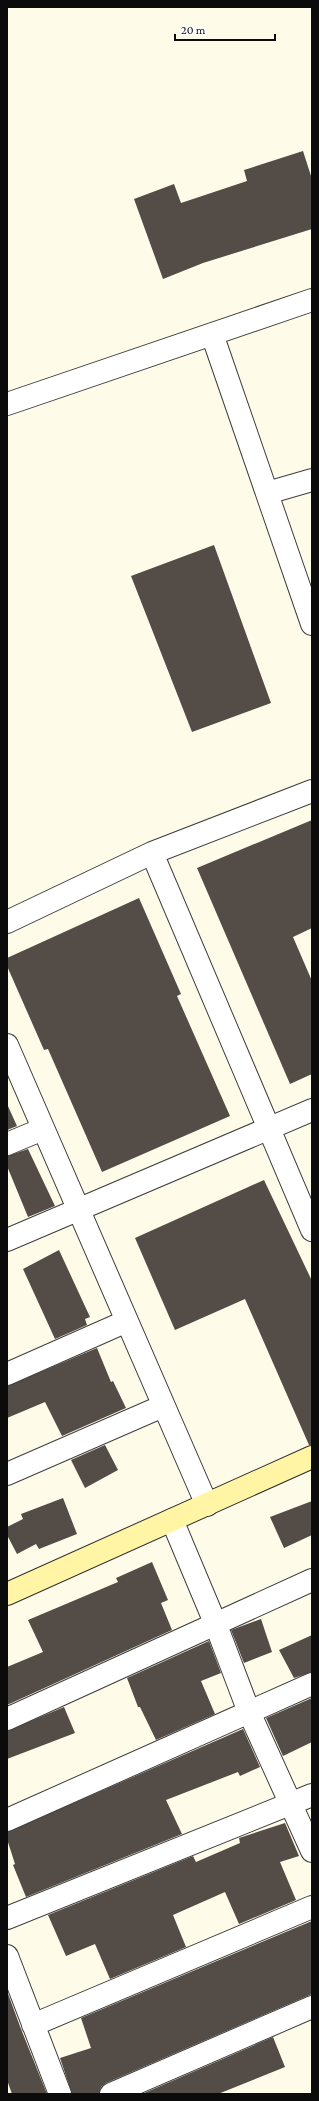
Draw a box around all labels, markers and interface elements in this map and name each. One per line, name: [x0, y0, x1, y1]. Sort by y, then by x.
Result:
scale bar: [175, 16, 275, 42]
text: 20 m: [181, 23, 206, 37]

